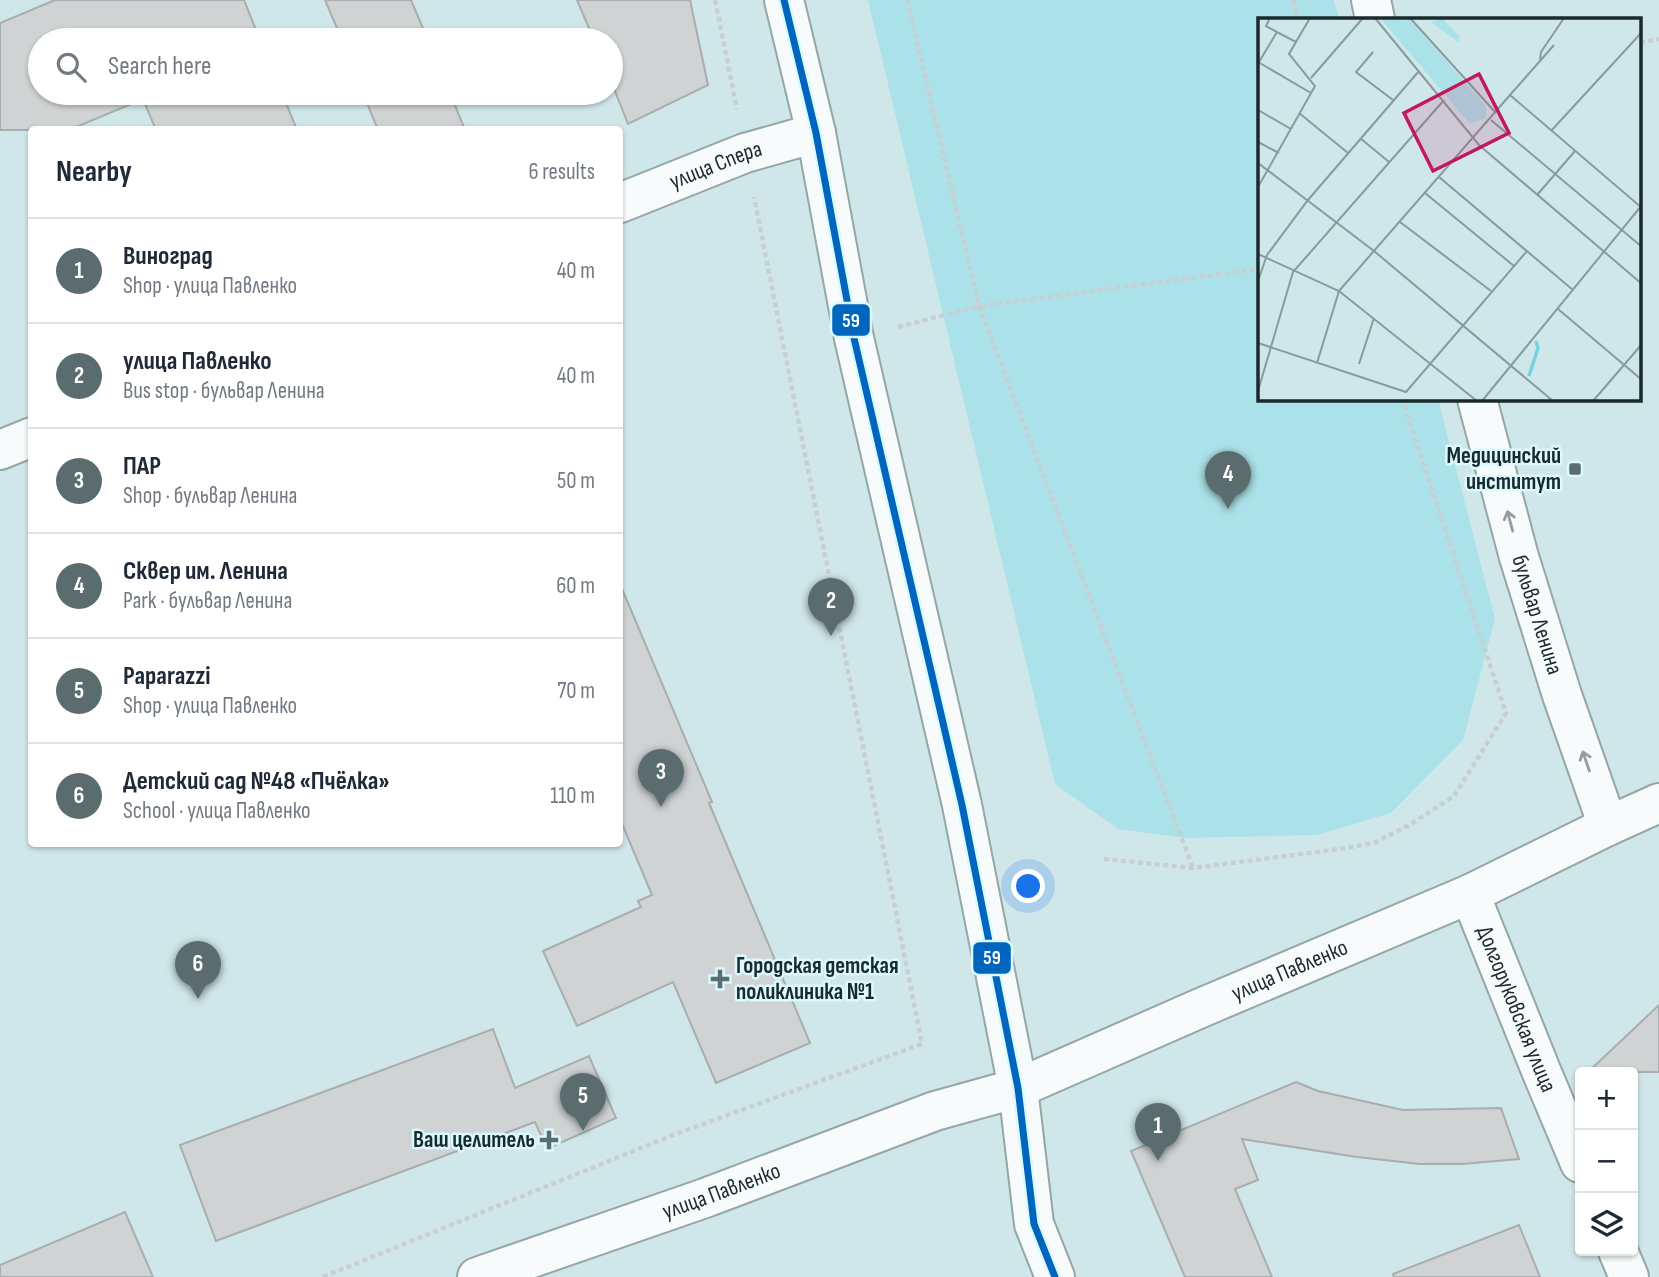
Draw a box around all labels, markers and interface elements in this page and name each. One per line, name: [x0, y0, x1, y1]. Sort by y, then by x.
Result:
inset map: [1258, 18, 1642, 401]
search box: [28, 28, 623, 105]
icon: search: [52, 48, 90, 86]
text: Search here: [108, 51, 211, 82]
street label: улица Спера: [665, 135, 765, 196]
text: Nearby: [56, 154, 132, 190]
text: 6 results: [529, 158, 595, 186]
text: Виноград: [123, 241, 213, 272]
text: 1: [74, 257, 84, 285]
text: 40 m: [557, 257, 595, 285]
text: Shop · улица Павленко: [123, 272, 297, 300]
line badge: 59: [831, 303, 871, 337]
text: 59: [842, 310, 860, 333]
text: улица Павленко: [123, 346, 272, 377]
text: 2: [74, 362, 84, 390]
text: 40 m: [557, 362, 595, 390]
text: Bus stop · бульвар Ленина: [123, 377, 325, 405]
place label: Медицинский институт: [1447, 442, 1561, 496]
text: ПАР: [123, 451, 161, 482]
pin: 4: [1205, 451, 1251, 509]
marker: Медицинский институт: [1567, 461, 1583, 477]
text: 3: [74, 467, 84, 495]
text: 50 m: [557, 467, 595, 495]
text: Shop · бульвар Ленина: [123, 482, 297, 510]
one-way arrow: [1503, 510, 1516, 533]
street label: бульвар Ленина: [1505, 551, 1569, 678]
text: Сквер им. Ленина: [123, 556, 288, 587]
text: 4: [74, 572, 84, 600]
text: 60 m: [556, 572, 595, 600]
pin: 2: [808, 578, 854, 636]
text: Park · бульвар Ленина: [123, 587, 292, 615]
text: Paparazzi: [123, 661, 211, 692]
text: 5: [74, 677, 84, 705]
text: 70 m: [557, 677, 595, 705]
text: Shop · улица Павленко: [123, 692, 297, 720]
pin: 3: [638, 749, 684, 807]
one-way arrow: [1578, 751, 1591, 773]
text: Детский сад №48 «Пчёлка»: [123, 766, 390, 797]
text: 6: [74, 782, 84, 810]
text: 110 m: [550, 782, 595, 810]
text: School · улица Павленко: [123, 797, 311, 825]
your location: [1011, 869, 1045, 903]
street label: Долгоруковская улица: [1470, 922, 1562, 1096]
street label: улица Павленко: [1227, 933, 1352, 1007]
pin: 6: [175, 941, 221, 999]
line badge: 59: [972, 941, 1012, 975]
text: 59: [983, 947, 1001, 970]
place label: Городская детская поликлиника №1: [736, 952, 899, 1006]
marker: Городская детская поликлиника №1: [710, 969, 730, 989]
map controls: [1575, 1067, 1638, 1256]
button: +: [1575, 1067, 1638, 1130]
pin: 5: [560, 1073, 606, 1131]
pin: 1: [1135, 1103, 1181, 1161]
place label: Ваш целитель: [413, 1126, 535, 1154]
button: −: [1575, 1130, 1638, 1193]
marker: Ваш целитель: [541, 1132, 557, 1148]
street label: улица Павленко: [659, 1157, 784, 1226]
button: layers: [1575, 1193, 1638, 1256]

